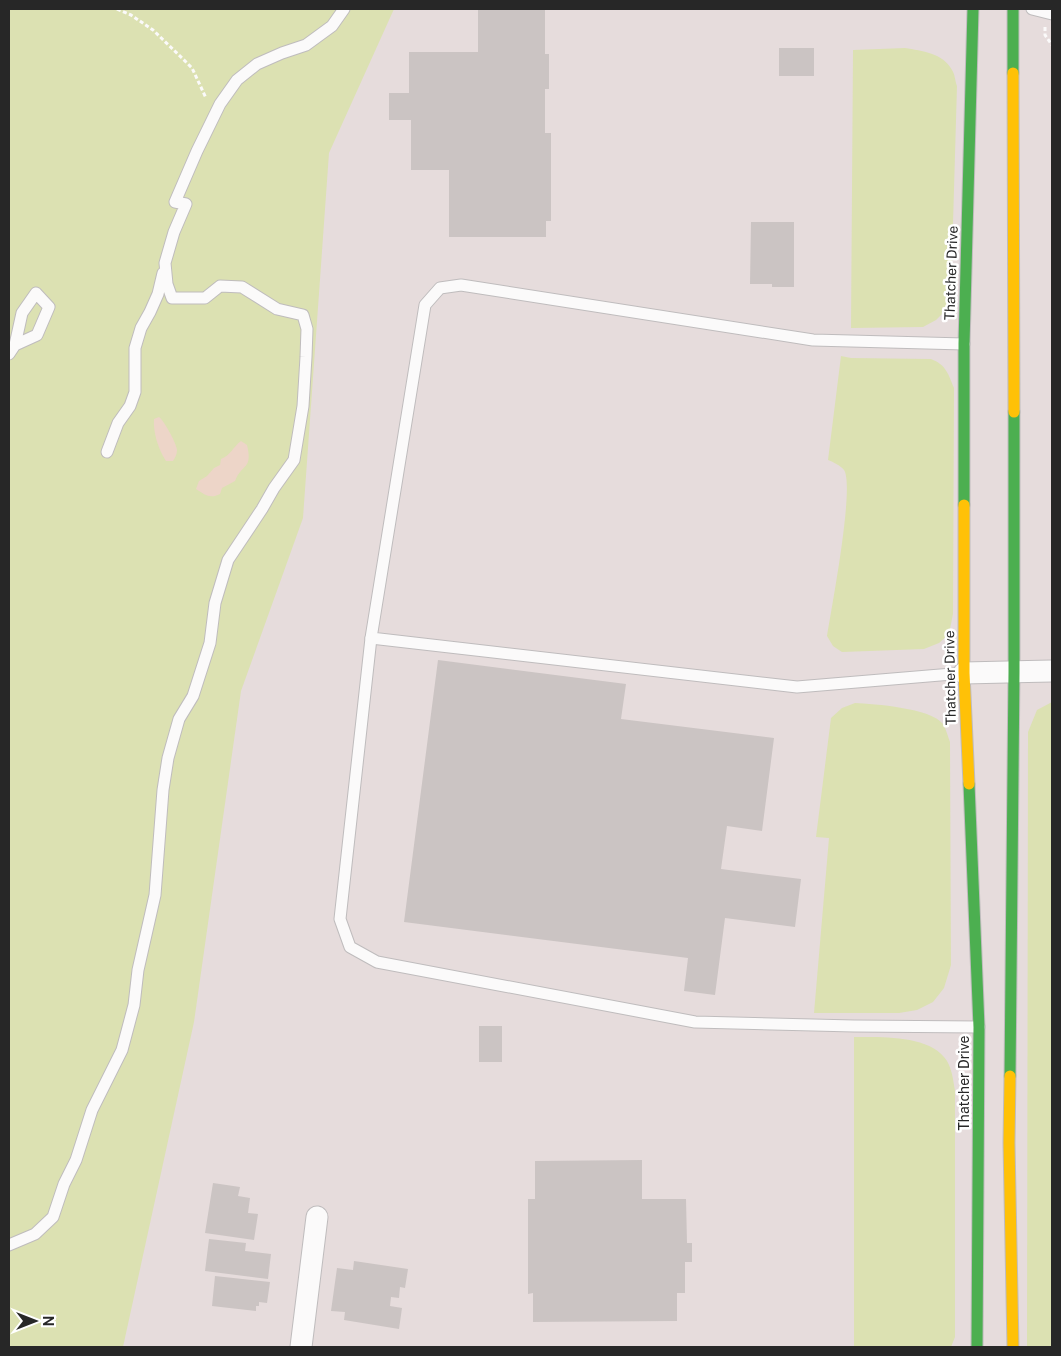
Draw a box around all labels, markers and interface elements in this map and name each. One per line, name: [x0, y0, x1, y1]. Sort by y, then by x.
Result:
street label: Thatcher Drive: [941, 225, 961, 321]
street label: Thatcher Drive: [941, 630, 959, 726]
street label: Thatcher Drive: [956, 1035, 972, 1130]
north arrow: [10, 1296, 60, 1346]
text: N: [40, 1316, 56, 1326]

